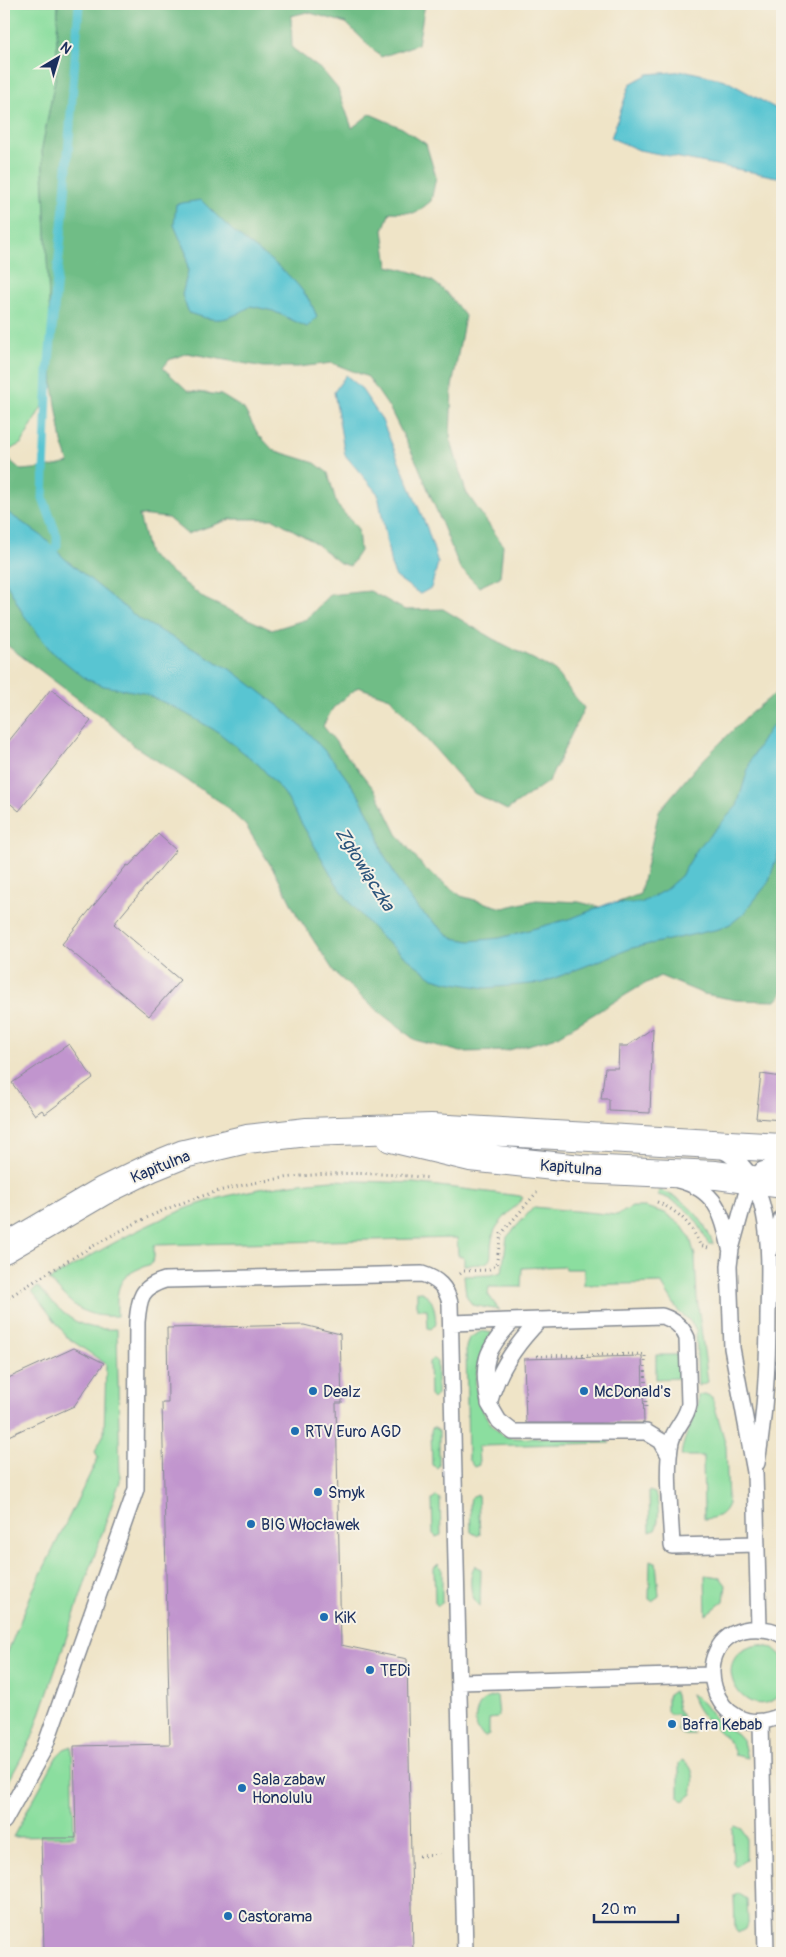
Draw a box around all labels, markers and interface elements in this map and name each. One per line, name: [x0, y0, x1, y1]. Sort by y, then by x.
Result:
north arrow: [32, 32, 82, 82]
text: N: [57, 39, 75, 58]
water label: Zgłowiączka: [330, 823, 400, 917]
street label: Kapitulna: [128, 1146, 193, 1188]
street label: Kapitulna: [539, 1155, 603, 1181]
place label: Dealz: [323, 1382, 361, 1402]
place label: McDonald's: [594, 1382, 671, 1402]
marker: Dealz: [307, 1385, 319, 1397]
marker: McDonald's: [578, 1385, 590, 1397]
place label: RTV Euro AGD: [305, 1422, 401, 1442]
marker: RTV Euro AGD: [289, 1425, 301, 1437]
place label: Smyk: [328, 1483, 365, 1503]
marker: Smyk: [312, 1486, 324, 1498]
place label: BIG Włocławek: [261, 1515, 360, 1535]
marker: BIG Włocławek: [245, 1518, 257, 1530]
place label: KiK: [334, 1608, 356, 1628]
marker: KiK: [318, 1611, 330, 1623]
place label: TEDi: [380, 1661, 410, 1681]
marker: TEDi: [364, 1664, 376, 1676]
place label: Bafra Kebab: [682, 1715, 762, 1735]
marker: Bafra Kebab: [666, 1718, 678, 1730]
place label: Sala zabaw Honolulu: [252, 1770, 326, 1808]
marker: Sala zabaw Honolulu: [236, 1782, 248, 1794]
scale bar: [594, 1892, 677, 1924]
text: 20 m: [601, 1900, 636, 1919]
place label: Castorama: [238, 1907, 312, 1927]
marker: Castorama: [222, 1910, 234, 1922]

